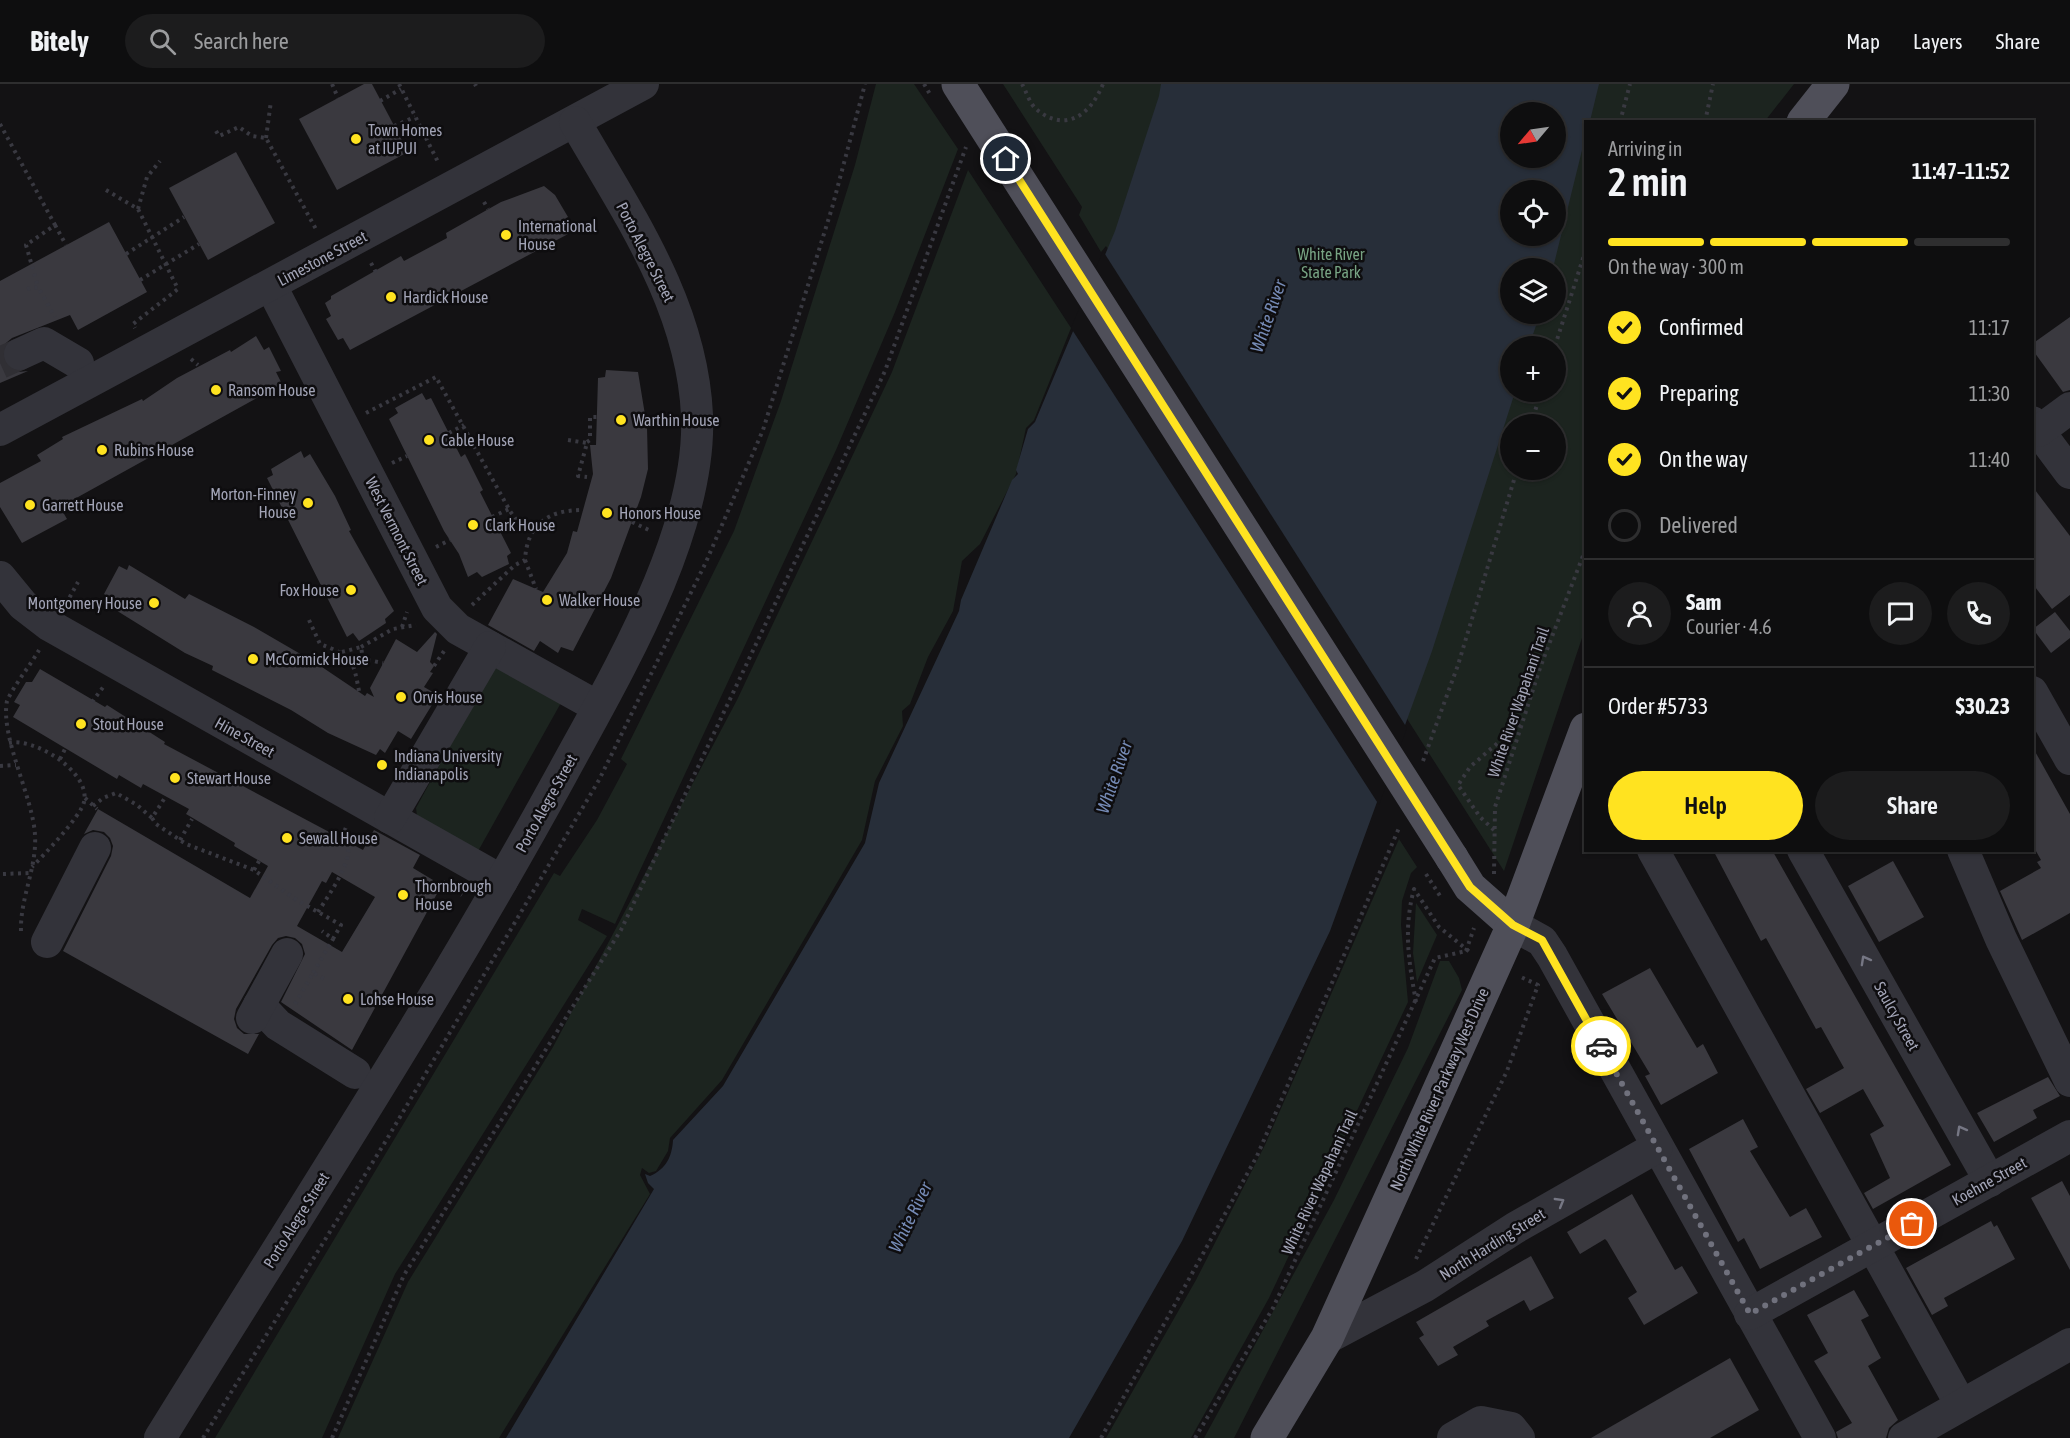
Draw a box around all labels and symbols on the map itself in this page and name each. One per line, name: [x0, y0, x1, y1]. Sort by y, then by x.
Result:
north arrow: [1500, 102, 1566, 168]
place label: Town Homes at IUPUI: [368, 121, 443, 157]
marker: Town Homes at IUPUI: [349, 132, 363, 146]
pin: [980, 133, 1031, 184]
street label: Porto Alegre Street: [612, 199, 679, 306]
place label: International House: [518, 217, 597, 253]
street label: Limestone Street: [274, 227, 370, 289]
marker: International House: [499, 228, 513, 242]
park label: White River State Park: [1297, 245, 1365, 281]
water label: White River: [1246, 276, 1290, 355]
place label: Hardick House: [403, 288, 488, 306]
marker: Hardick House: [384, 290, 398, 304]
place label: Ransom House: [228, 381, 316, 399]
marker: Ransom House: [209, 383, 223, 397]
place label: Warthin House: [633, 411, 720, 429]
marker: Warthin House: [614, 413, 628, 427]
place label: Cable House: [441, 431, 514, 449]
marker: Cable House: [422, 433, 436, 447]
place label: Rubins House: [114, 441, 194, 459]
marker: Rubins House: [95, 443, 109, 457]
street label: West Vermont Street: [362, 474, 432, 588]
place label: Morton-Finney House: [210, 485, 296, 521]
place label: Garrett House: [42, 496, 124, 514]
marker: Morton-Finney House: [301, 496, 315, 510]
marker: Garrett House: [23, 498, 37, 512]
place label: Honors House: [619, 504, 701, 522]
marker: Honors House: [600, 506, 614, 520]
place label: Clark House: [485, 516, 555, 534]
marker: Clark House: [466, 518, 480, 532]
place label: Fox House: [279, 581, 339, 599]
marker: Fox House: [344, 583, 358, 597]
place label: Walker House: [559, 591, 640, 609]
marker: Walker House: [540, 593, 554, 607]
place label: Montgomery House: [28, 594, 142, 613]
marker: Montgomery House: [147, 596, 161, 610]
street label: White River Wapahani Trail: [1484, 624, 1553, 780]
place label: McCormick House: [265, 650, 369, 668]
marker: McCormick House: [246, 652, 260, 666]
place label: Orvis House: [413, 688, 483, 706]
marker: Orvis House: [394, 690, 408, 704]
street label: Hine Street: [212, 713, 278, 761]
place label: Stout House: [93, 715, 164, 733]
marker: Stout House: [74, 717, 88, 731]
water label: White River: [1092, 737, 1136, 816]
place label: Indiana University Indianapolis: [394, 747, 502, 784]
street label: Porto Alegre Street: [512, 751, 581, 856]
marker: Indiana University Indianapolis: [375, 758, 389, 772]
place label: Stewart House: [187, 769, 271, 787]
marker: Stewart House: [168, 771, 182, 785]
place label: Sewall House: [299, 829, 378, 847]
marker: Sewall House: [280, 831, 294, 845]
place label: Thornbrough House: [415, 877, 492, 913]
marker: Thornbrough House: [396, 888, 410, 902]
one-way arrow: [1861, 956, 1872, 966]
street label: Saulcy Street: [1870, 978, 1923, 1054]
street label: North White River Parkway West Drive: [1386, 985, 1493, 1193]
place label: Lohse House: [360, 990, 434, 1008]
marker: Lohse House: [341, 992, 355, 1006]
courier: [1571, 1016, 1631, 1076]
street label: White River Wapahani Trail: [1278, 1106, 1362, 1258]
one-way arrow: [1957, 1126, 1968, 1136]
street label: Koehne Street: [1949, 1153, 2030, 1209]
street label: Porto Alegre Street: [259, 1169, 334, 1272]
water label: White River: [884, 1178, 936, 1255]
one-way arrow: [1554, 1198, 1564, 1209]
pin: [1886, 1198, 1937, 1249]
street label: North Harding Street: [1436, 1204, 1549, 1284]

